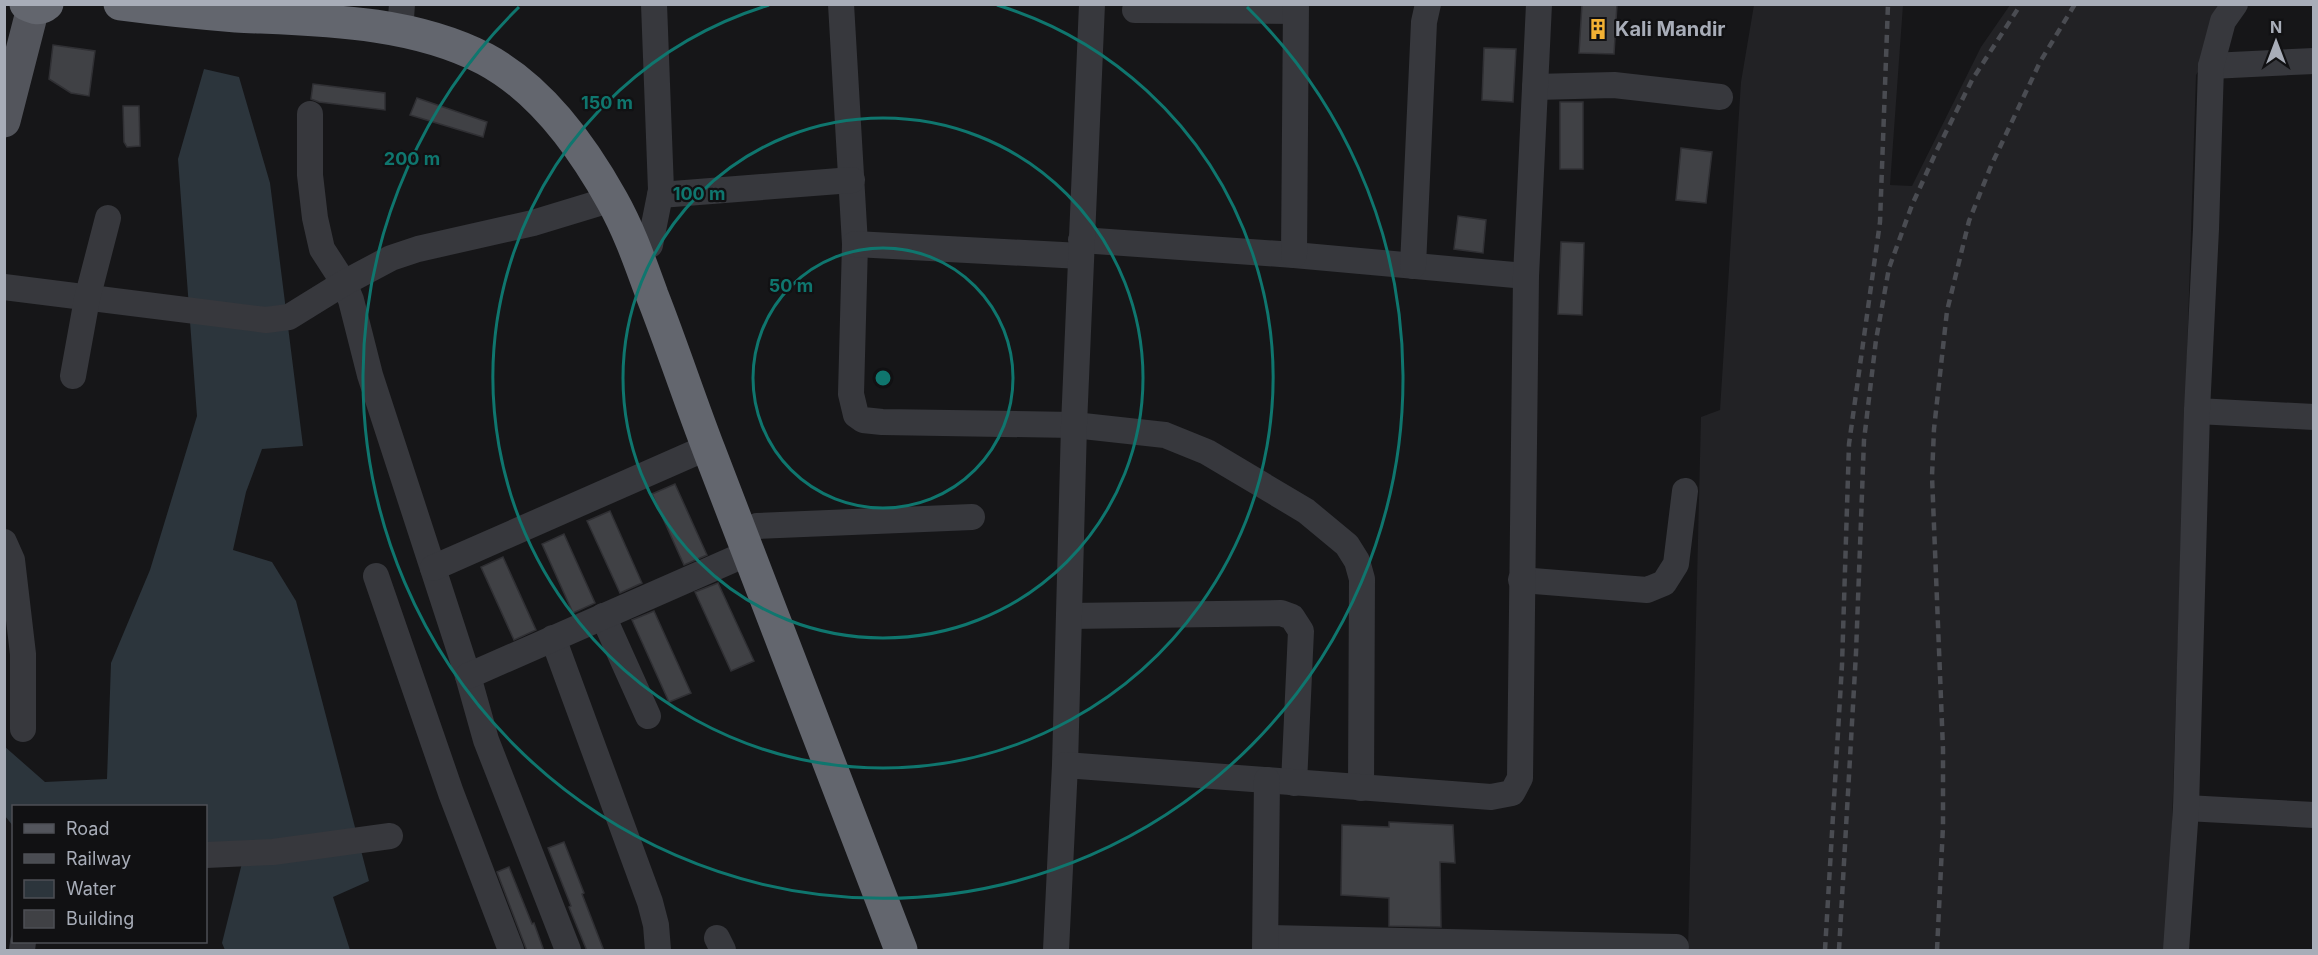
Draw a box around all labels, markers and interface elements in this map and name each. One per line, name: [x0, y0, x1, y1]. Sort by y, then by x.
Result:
north arrow: [2246, 12, 2306, 72]
building icon: Kali Mandir: [1586, 17, 1610, 41]
place label: Kali Mandir: [1615, 17, 1725, 41]
text: N: [2270, 17, 2282, 37]
text: 150 m: [581, 92, 633, 113]
text: 200 m: [384, 148, 440, 169]
text: 100 m: [673, 183, 725, 204]
text: 50 m: [769, 275, 813, 296]
centre of rings: [873, 368, 893, 388]
legend: [12, 805, 207, 943]
text: Road: [66, 818, 109, 839]
text: Railway: [66, 848, 131, 869]
text: Water: [66, 878, 116, 899]
text: Building: [66, 908, 134, 929]

